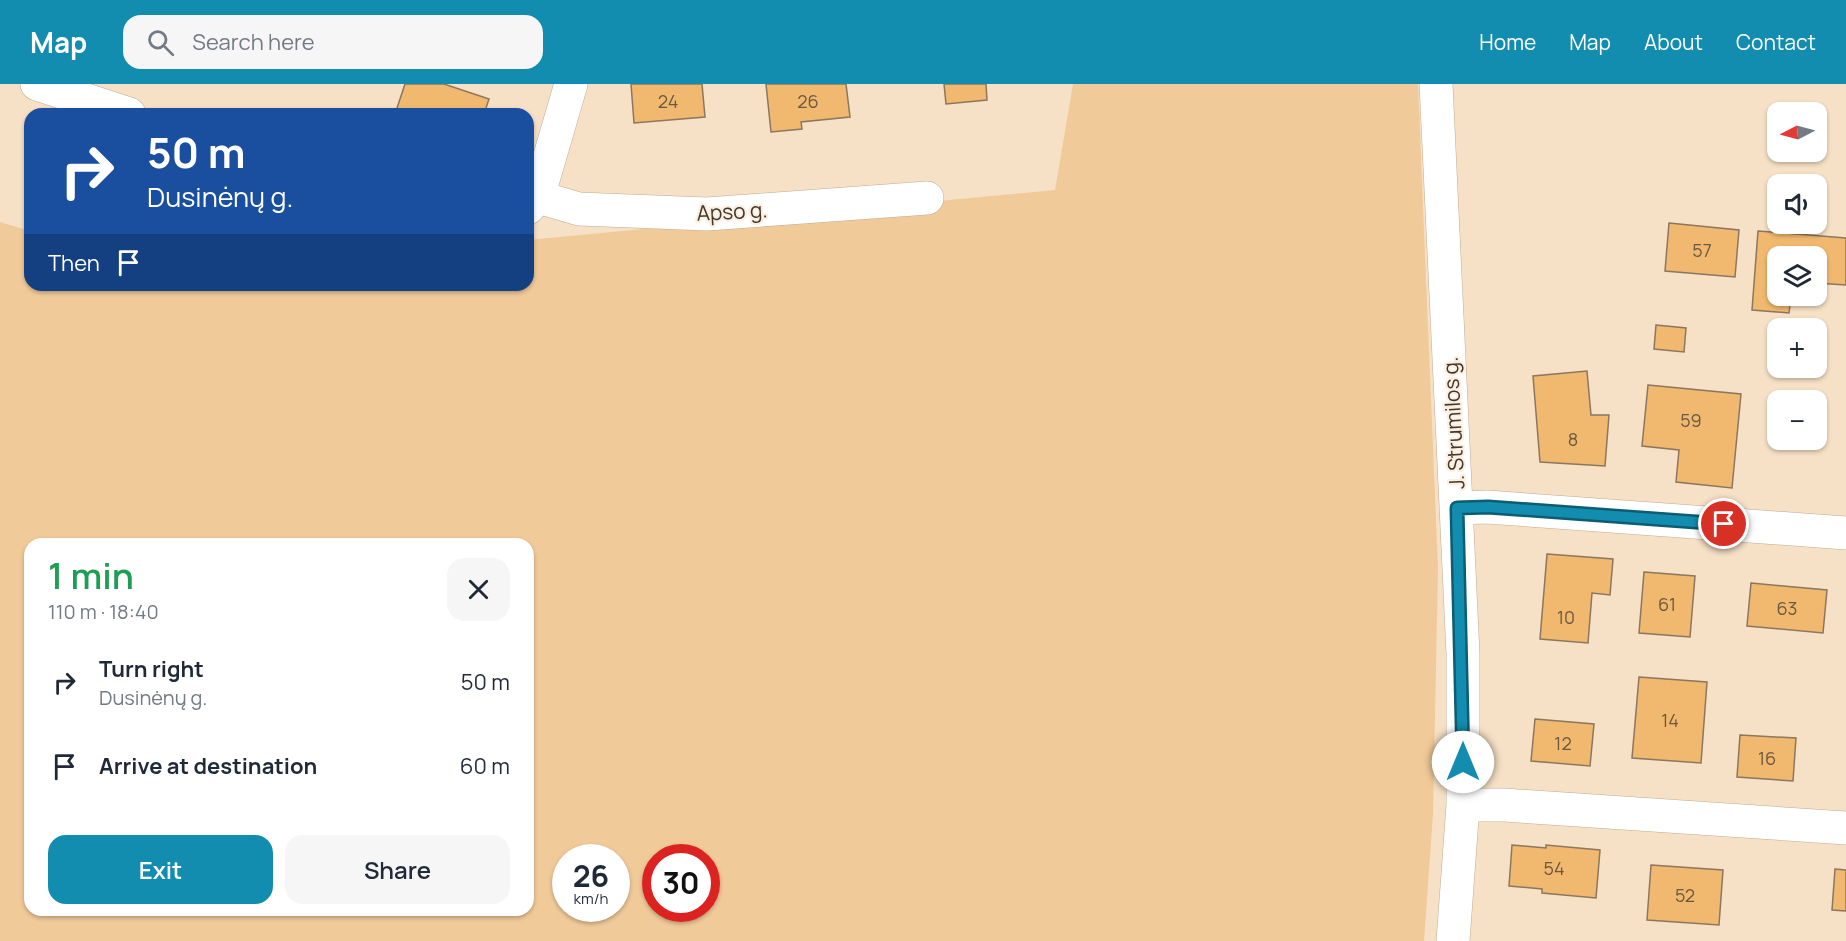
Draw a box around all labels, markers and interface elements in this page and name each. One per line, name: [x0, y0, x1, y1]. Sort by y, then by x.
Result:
search box: [123, 15, 543, 69]
text: Map: [30, 23, 87, 61]
icon: search: [144, 26, 177, 59]
text: Search here: [192, 27, 315, 57]
text: Home: [1479, 28, 1536, 56]
text: Map: [1569, 28, 1611, 56]
text: About: [1644, 28, 1703, 56]
text: Contact: [1736, 28, 1816, 56]
house number: 24: [658, 89, 678, 113]
house number: 26: [797, 89, 819, 113]
north arrow: [1767, 102, 1827, 162]
map controls: [1767, 102, 1827, 450]
text: 50 m: [147, 123, 245, 181]
icon: right: [48, 132, 126, 210]
button: sound: [1767, 174, 1827, 234]
text: Dusinėnų g.: [147, 178, 293, 215]
street label: Apso g.: [696, 195, 768, 227]
house number: 57: [1692, 238, 1712, 262]
icon: arrive: [112, 246, 145, 279]
button: layers: [1767, 246, 1827, 306]
text: Then: [48, 248, 100, 278]
button: +: [1767, 318, 1827, 378]
street label: J. Strumilos g.: [1436, 356, 1470, 490]
button: −: [1767, 390, 1827, 450]
house number: 59: [1680, 408, 1702, 432]
house number: 8: [1568, 427, 1578, 451]
pin: [1698, 498, 1749, 549]
icon: arrive: [1707, 507, 1740, 540]
text: 1 min: [48, 551, 134, 600]
button: close: [447, 558, 510, 621]
house number: 61: [1658, 592, 1676, 616]
house number: 63: [1776, 596, 1798, 620]
text: 110 m · 18:40: [48, 598, 159, 625]
house number: 10: [1557, 605, 1575, 629]
text: Turn right: [99, 654, 204, 684]
icon: right: [48, 666, 81, 699]
text: 50 m: [461, 667, 510, 697]
text: Dusinėnų g.: [99, 684, 207, 711]
house number: 14: [1661, 708, 1679, 732]
position arrow: [1431, 730, 1495, 794]
house number: 12: [1554, 731, 1572, 755]
house number: 16: [1758, 746, 1776, 770]
icon: arrive: [48, 750, 81, 783]
text: Arrive at destination: [99, 751, 317, 781]
text: 60 m: [460, 751, 510, 781]
button: Exit: [48, 835, 273, 904]
button: Share: [285, 835, 510, 904]
speed limit sign: 30: [642, 844, 720, 922]
text: 26: [573, 855, 609, 896]
house number: 54: [1543, 856, 1565, 880]
house number: 52: [1675, 883, 1695, 907]
text: km/h: [574, 888, 608, 909]

